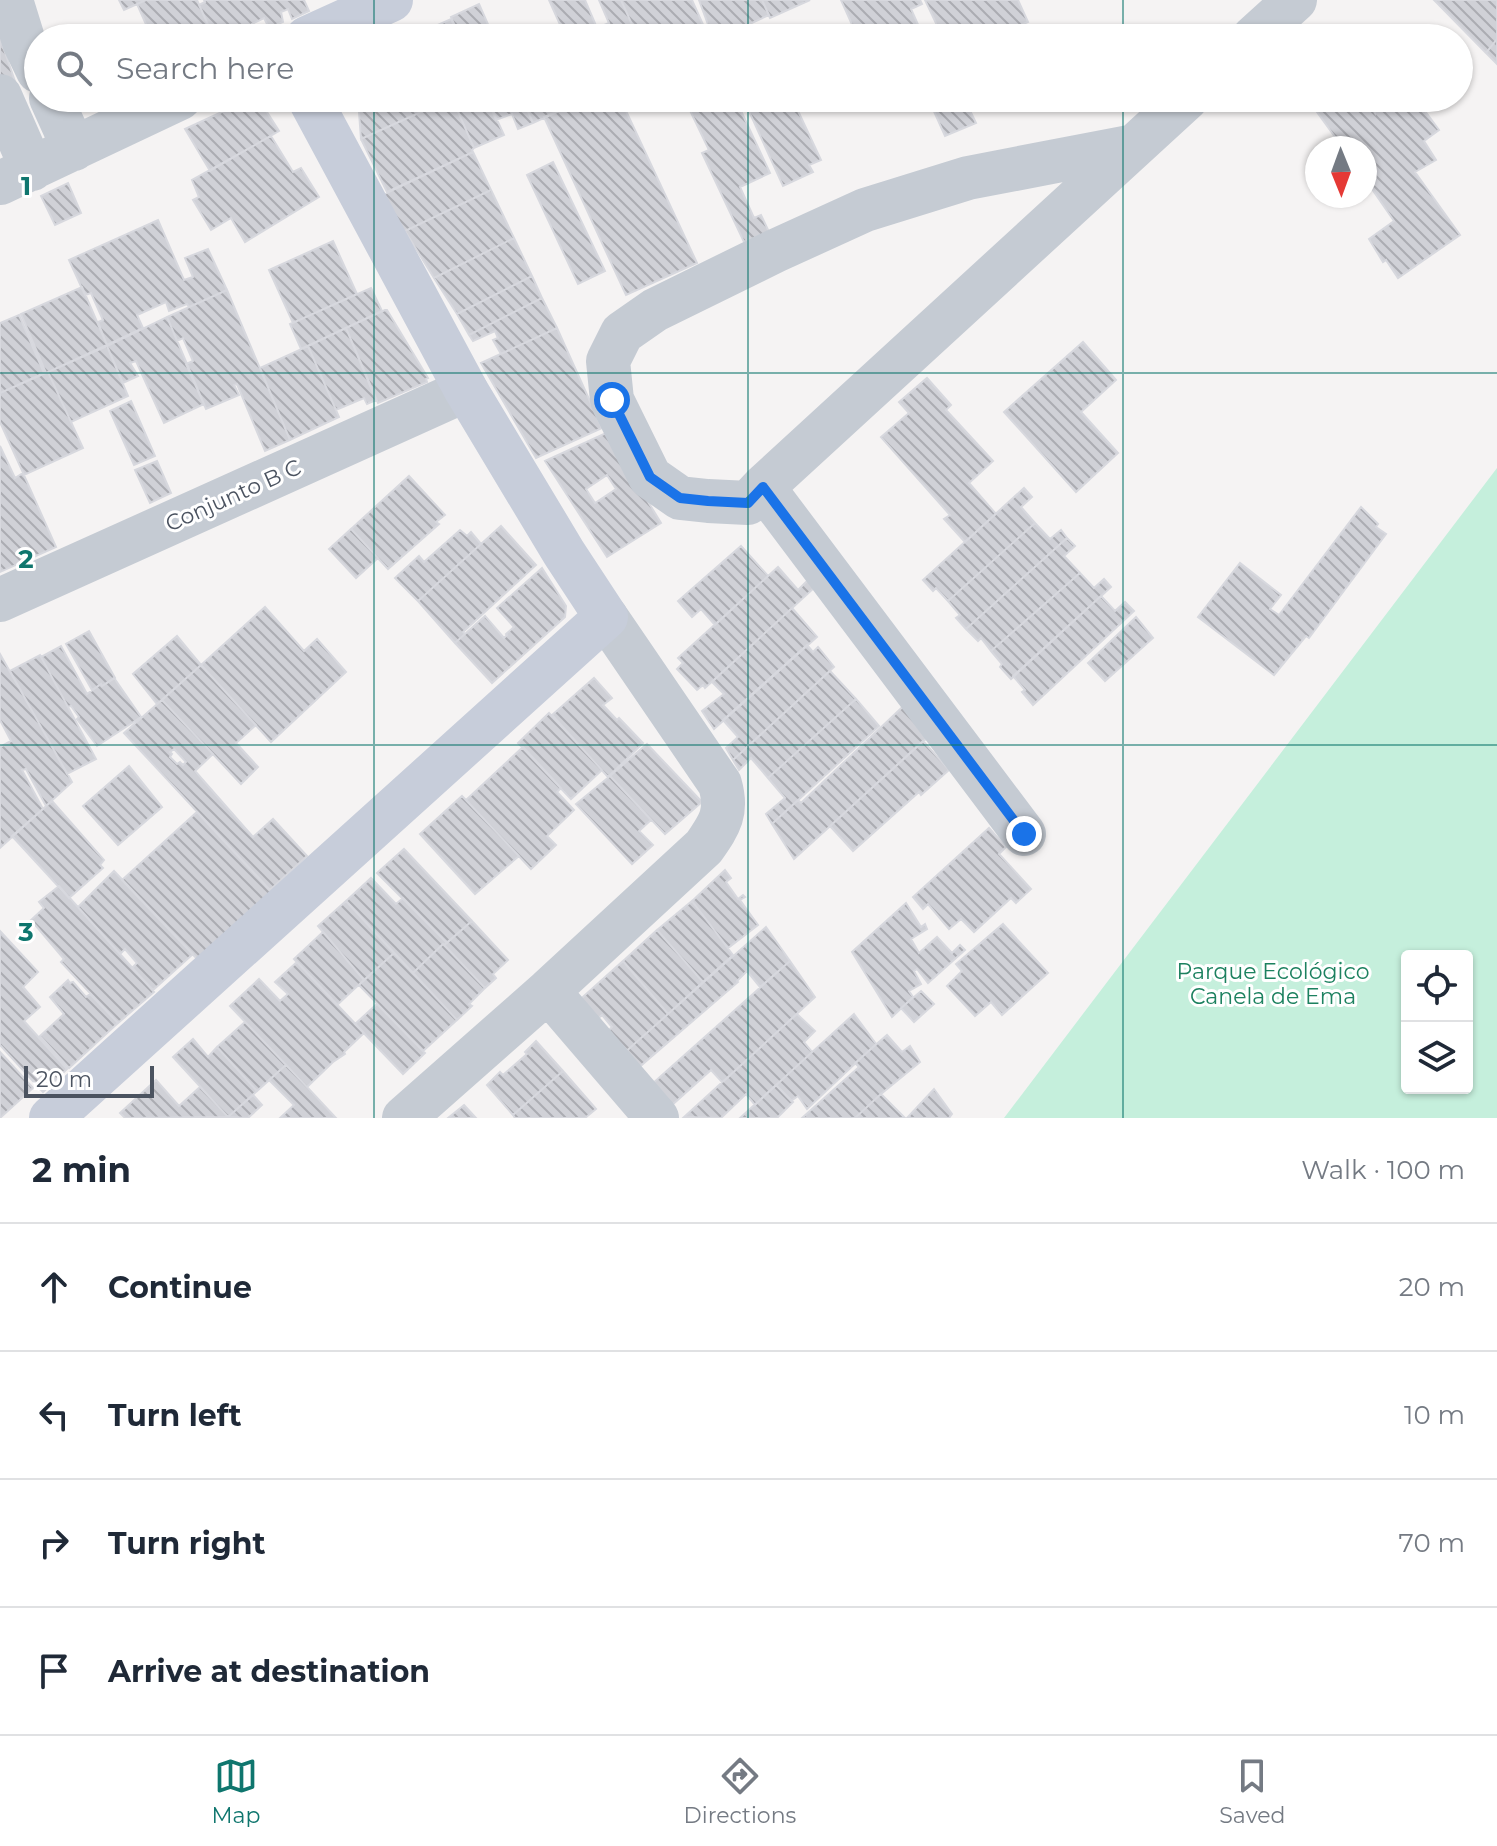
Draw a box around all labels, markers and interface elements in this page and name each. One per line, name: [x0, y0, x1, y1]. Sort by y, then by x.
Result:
search box: [24, 24, 1473, 112]
icon: search: [52, 46, 96, 90]
text: Search here: [116, 50, 294, 87]
north arrow: [1305, 136, 1377, 208]
text: 1: [21, 170, 31, 202]
route start: [594, 382, 630, 418]
street label: Conjunto B C: [161, 454, 305, 537]
text: 2: [18, 543, 34, 575]
route end: [1006, 816, 1042, 852]
text: 3: [17, 916, 34, 948]
map controls: [1401, 950, 1473, 1094]
button: locate: [1401, 950, 1473, 1022]
park label: Parque Ecológico Canela de Ema: [1177, 958, 1369, 1010]
button: layers: [1401, 1022, 1473, 1094]
scale bar: [24, 1062, 154, 1098]
text: 20 m: [36, 1066, 92, 1093]
text: 2 min: [32, 1149, 131, 1191]
text: Walk · 100 m: [1301, 1154, 1465, 1186]
icon: ahead: [32, 1265, 76, 1309]
text: Continue: [108, 1269, 252, 1306]
text: 20 m: [1399, 1271, 1465, 1303]
icon: left: [32, 1393, 76, 1437]
text: Turn left: [108, 1397, 241, 1434]
text: 10 m: [1404, 1399, 1465, 1431]
icon: right: [32, 1521, 76, 1565]
text: Turn right: [108, 1525, 265, 1562]
text: 70 m: [1399, 1527, 1465, 1559]
icon: arrive: [32, 1649, 76, 1693]
text: Arrive at destination: [108, 1653, 430, 1690]
tab: Map: [212, 1754, 260, 1829]
tab: Directions: [684, 1754, 796, 1829]
tab: Saved: [1219, 1754, 1285, 1829]

